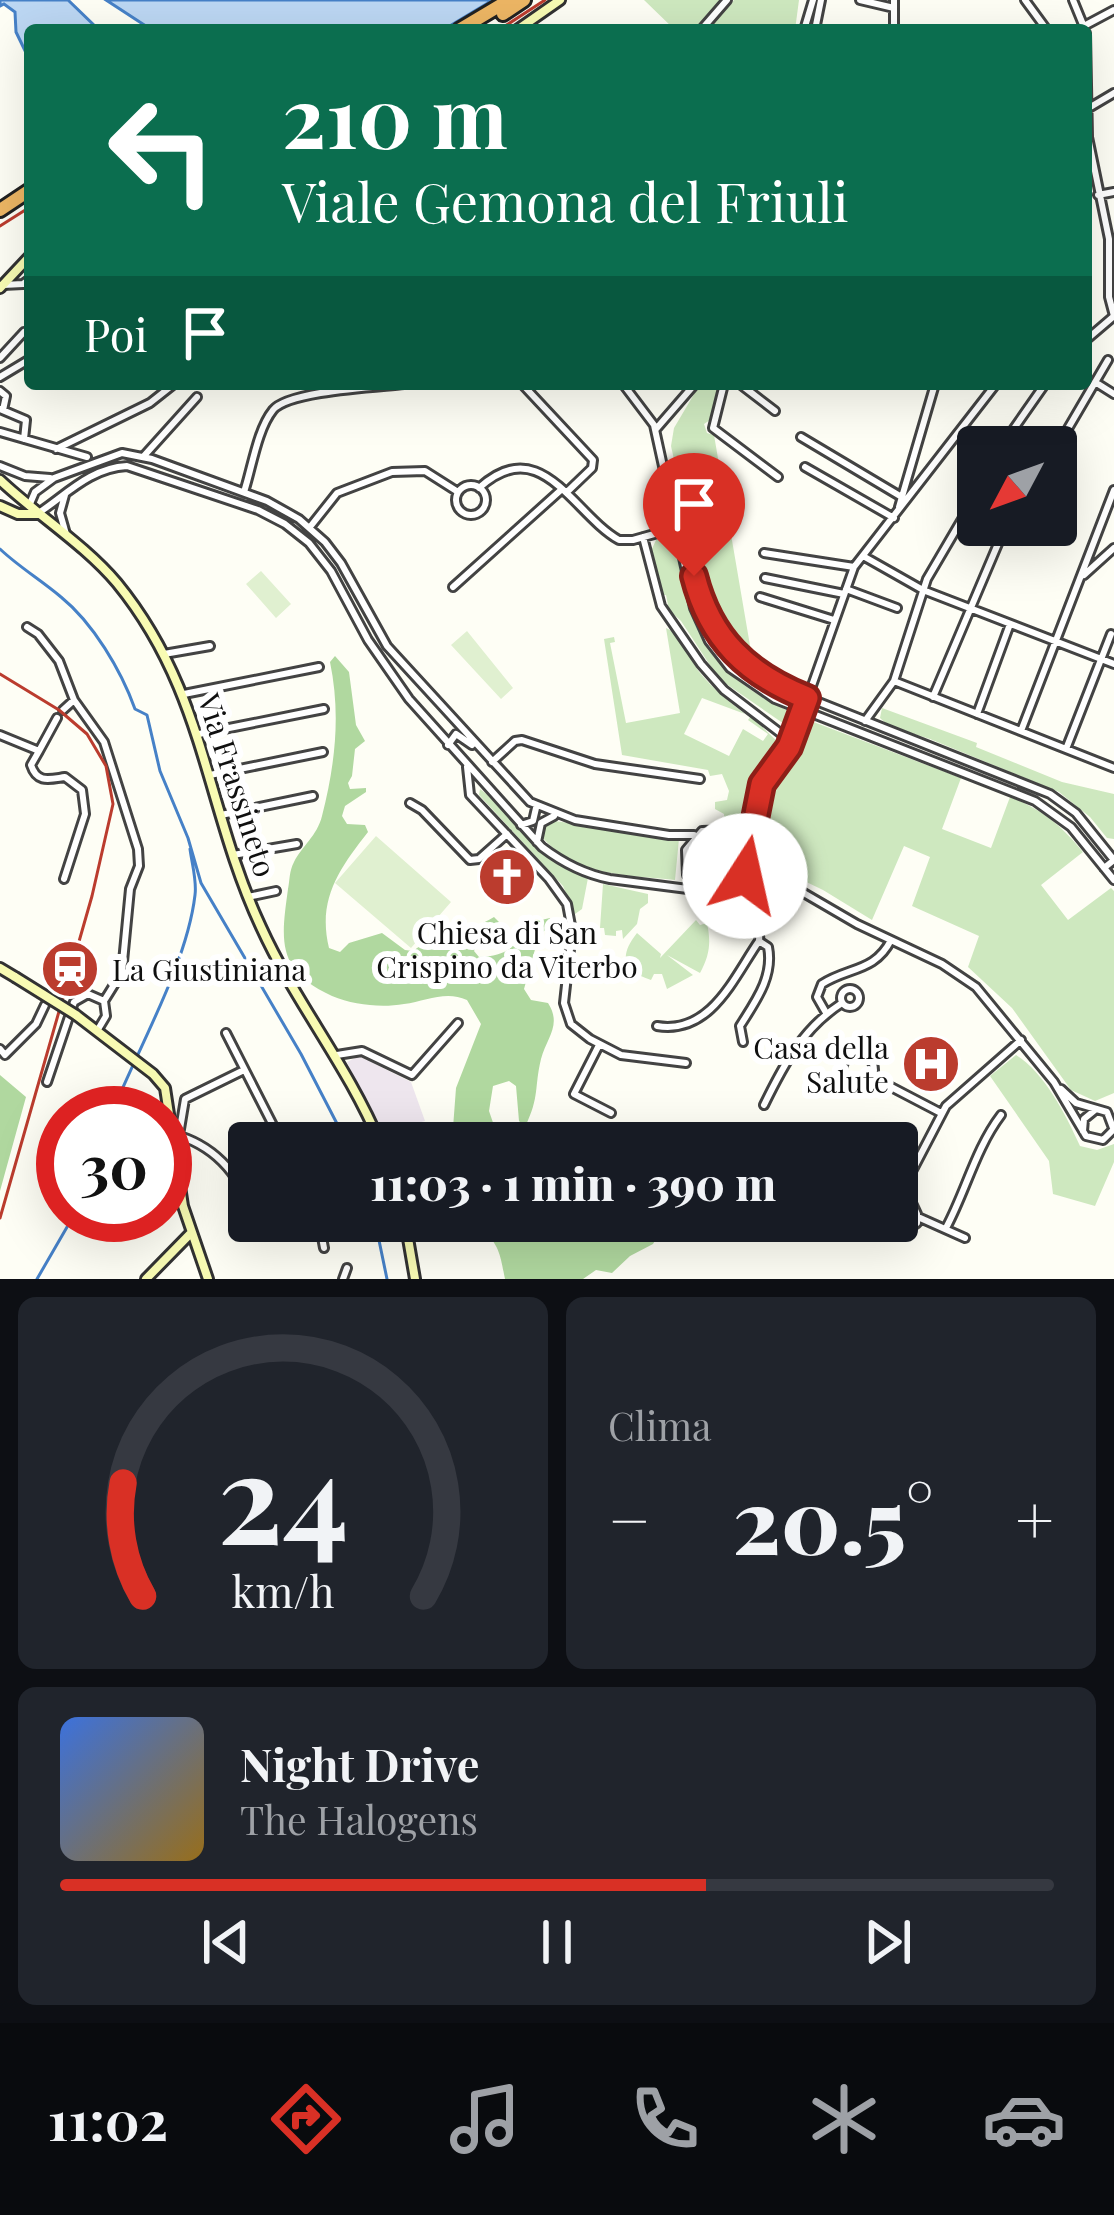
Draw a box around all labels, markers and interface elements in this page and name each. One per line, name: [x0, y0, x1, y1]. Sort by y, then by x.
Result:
text: 210 m: [282, 58, 508, 170]
icon: left: [84, 72, 240, 228]
text: Viale Gemona del Friuli: [282, 165, 848, 237]
icon: arrive: [172, 300, 238, 366]
text: Poi: [84, 303, 148, 363]
north arrow: [957, 426, 1077, 546]
map controls: [957, 426, 1077, 546]
pin: [643, 453, 745, 576]
icon: arrive: [661, 471, 727, 537]
street label: Via Frassineto: [189, 688, 286, 882]
position arrow: [682, 813, 808, 939]
church icon: Chiesa di San Crispino da Viterbo: [476, 846, 538, 908]
place label: Chiesa di San Crispino da Viterbo: [376, 912, 638, 986]
station icon: La Giustiniana: [39, 938, 101, 1000]
place label: La Giustiniana: [112, 949, 306, 989]
place label: Casa della Salute: [753, 1027, 889, 1101]
hospital icon: Casa della Salute: [900, 1033, 962, 1095]
speed limit sign: 30: [36, 1086, 192, 1242]
text: 11:03 · 1 min · 390 m: [370, 1152, 776, 1212]
text: Clima: [608, 1399, 711, 1451]
text: 24: [217, 1410, 349, 1576]
text: 20.5°: [733, 1458, 933, 1578]
text: −: [608, 1474, 651, 1562]
text: +: [1015, 1474, 1054, 1562]
text: km/h: [232, 1562, 334, 1619]
text: Night Drive: [240, 1733, 479, 1793]
text: The Halogens: [240, 1793, 478, 1845]
icon: previous: [193, 1909, 259, 1975]
icon: pause: [524, 1909, 590, 1975]
icon: next: [855, 1909, 921, 1975]
icon: directions: [264, 2077, 348, 2161]
icon: music: [443, 2077, 527, 2161]
icon: phone: [623, 2077, 707, 2161]
icon: climate: [802, 2077, 886, 2161]
icon: car: [982, 2077, 1066, 2161]
text: 11:02: [48, 2083, 168, 2155]

